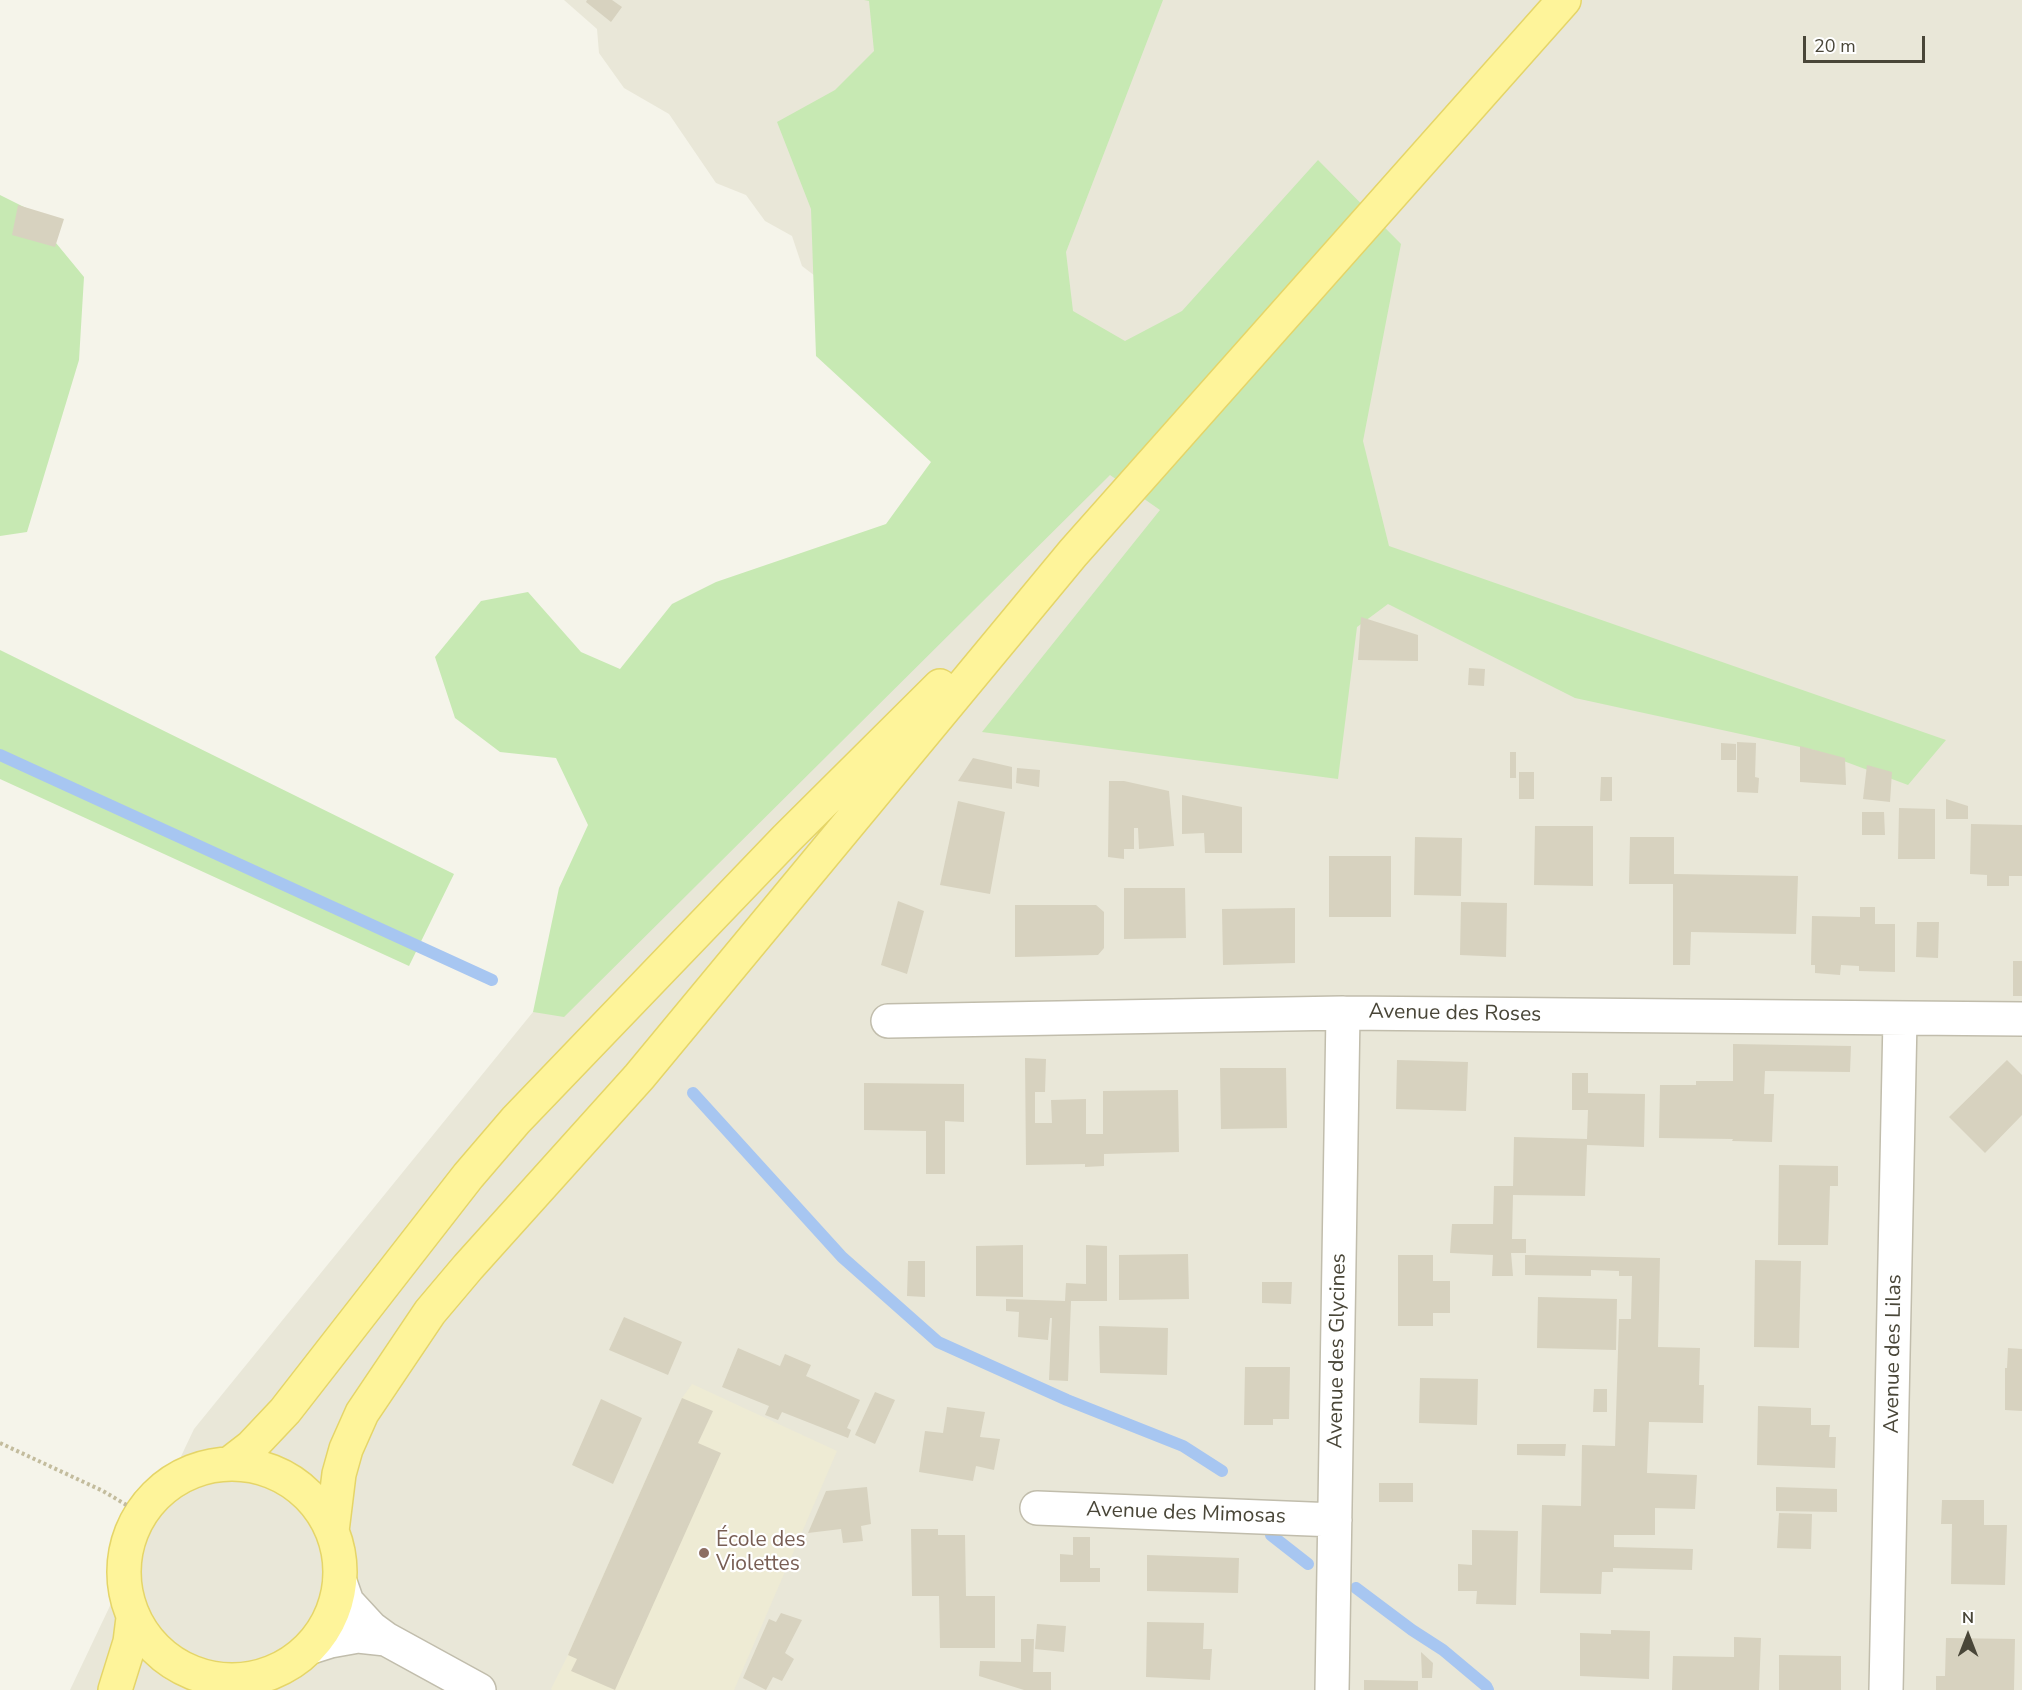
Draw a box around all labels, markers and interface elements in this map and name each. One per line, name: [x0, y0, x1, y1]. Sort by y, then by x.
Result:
scale bar: [1806, 24, 1928, 62]
text: 20 m: [1814, 34, 1856, 58]
street label: Avenue des Roses: [1368, 1000, 1542, 1028]
street label: Avenue des Glycines: [1324, 1253, 1352, 1449]
street label: Avenue des Lilas: [1880, 1274, 1908, 1434]
street label: Avenue des Mimosas: [1086, 1498, 1286, 1530]
place label: École des Violettes: [716, 1528, 806, 1578]
marker: École des Violettes: [697, 1546, 711, 1560]
north arrow: [1938, 1606, 1998, 1666]
text: N: [1962, 1607, 1974, 1629]

